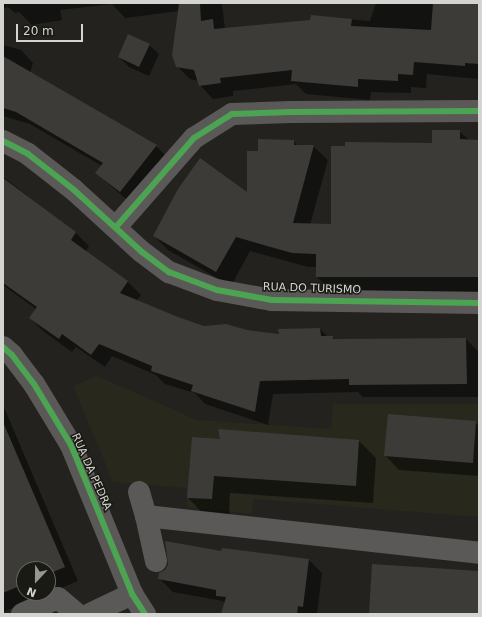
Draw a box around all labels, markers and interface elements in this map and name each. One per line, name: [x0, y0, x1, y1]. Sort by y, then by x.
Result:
scale bar: [18, 16, 85, 42]
text: 20 m: [23, 24, 54, 38]
street label: RUA DO TURISMO: [263, 281, 361, 297]
street label: RUA DA PEDRA: [68, 431, 114, 513]
north arrow: [16, 561, 56, 601]
text: N: [25, 584, 38, 599]

